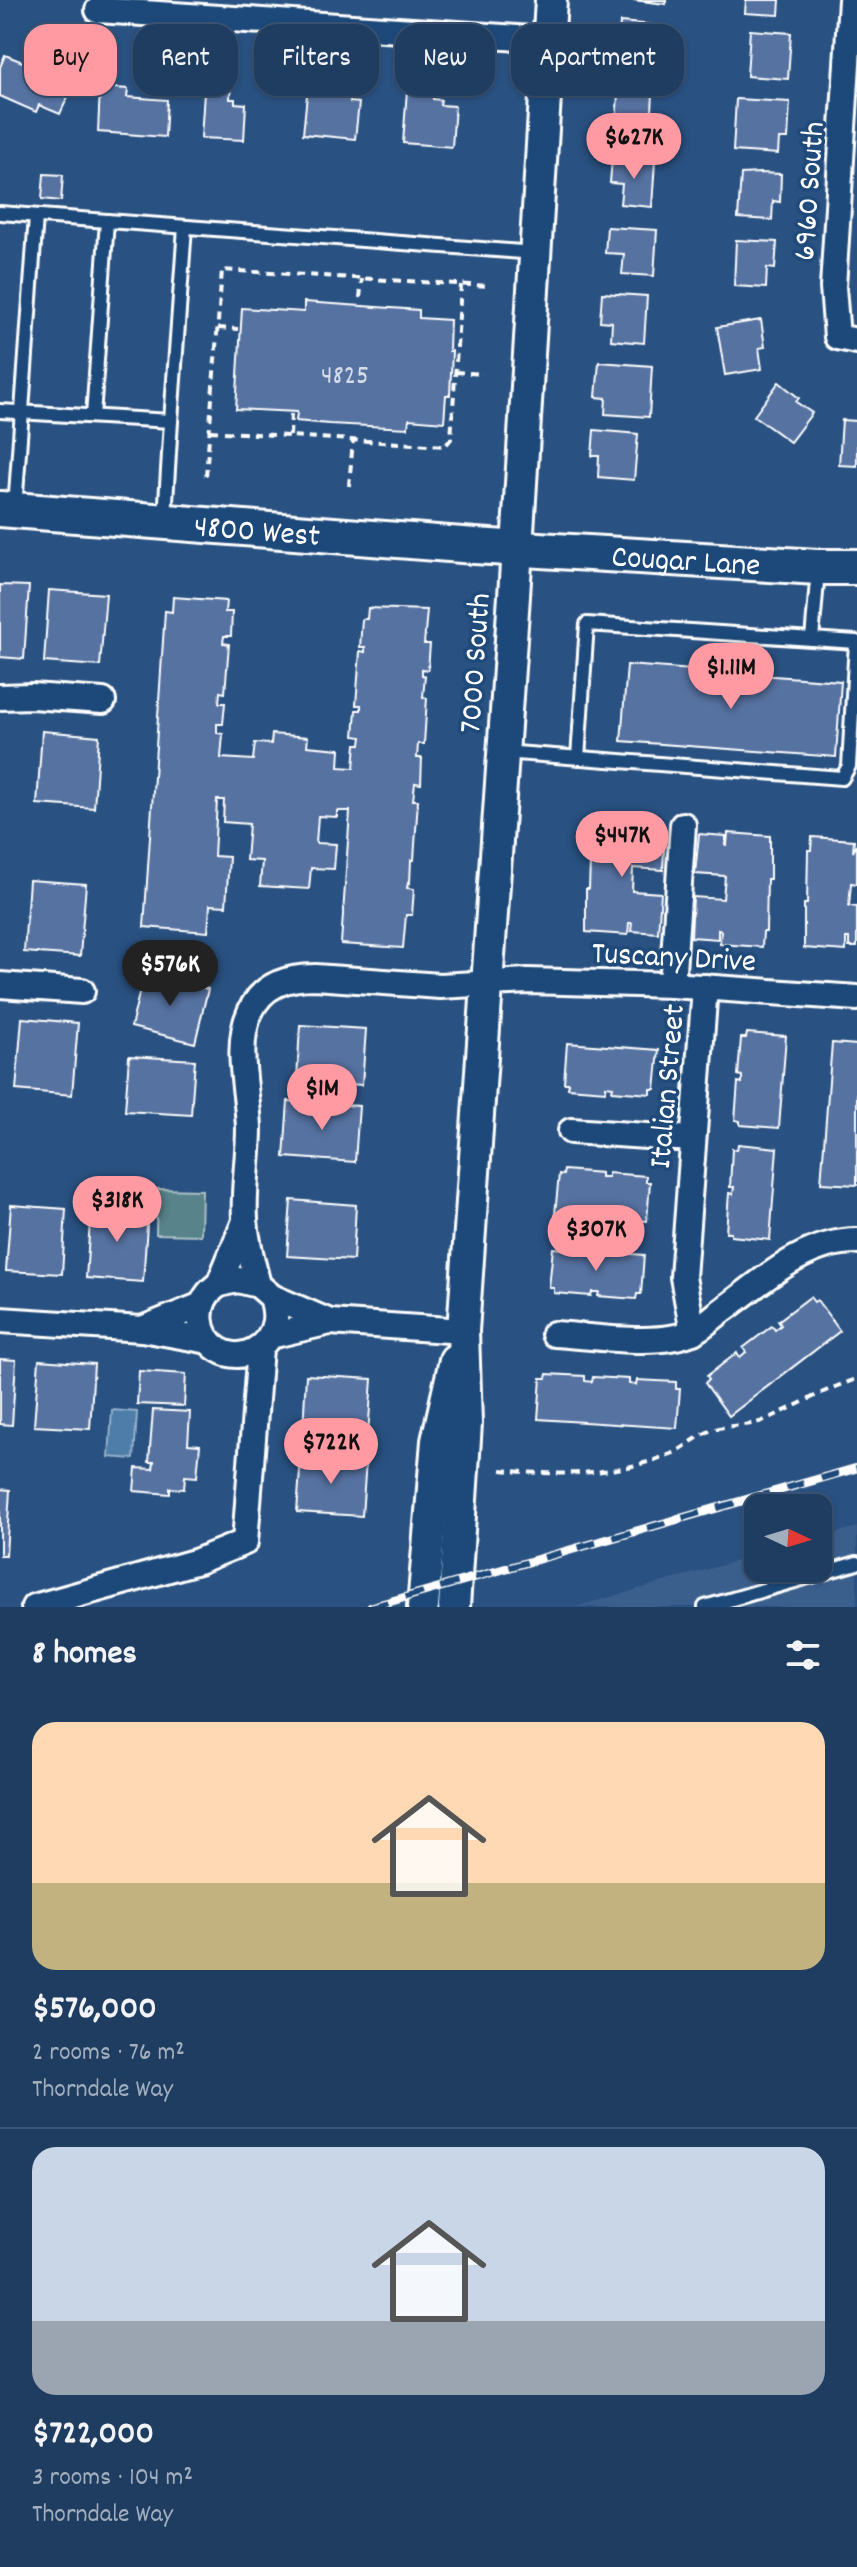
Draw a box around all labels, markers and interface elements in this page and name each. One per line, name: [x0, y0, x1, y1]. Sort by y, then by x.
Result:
chip: Buy: [24, 24, 117, 96]
chip: Rent: [133, 24, 238, 96]
chip: Filters: [254, 24, 379, 96]
chip: New: [395, 24, 495, 96]
chip: Apartment: [511, 24, 684, 96]
pin: $627K: [578, 113, 690, 181]
text: $627K: [604, 120, 664, 157]
street label: 6960 South: [784, 120, 840, 262]
house number: 4825: [321, 358, 369, 398]
street label: 4800 West: [192, 506, 322, 562]
street label: Cougar Lane: [610, 536, 762, 591]
street label: 7000 South: [450, 592, 506, 735]
pin: $1.11M: [666, 643, 796, 711]
text: $1.11M: [706, 650, 756, 687]
pin: $447K: [566, 811, 678, 879]
text: $447K: [594, 818, 650, 855]
street label: Tuscany Drive: [590, 933, 757, 987]
pin: $576K: [114, 940, 226, 1008]
text: $576K: [140, 947, 200, 984]
street label: Italian Street: [640, 1002, 700, 1171]
pin: $1M: [283, 1064, 361, 1132]
text: $1M: [305, 1071, 339, 1108]
pin: $318K: [61, 1176, 173, 1244]
text: $318K: [91, 1183, 143, 1220]
pin: $307K: [540, 1205, 652, 1273]
text: $307K: [566, 1212, 626, 1249]
pin: $722K: [275, 1418, 387, 1486]
text: $722K: [302, 1425, 360, 1462]
north arrow: [744, 1494, 832, 1582]
map controls: [744, 1494, 832, 1582]
text: 8 homes: [32, 1631, 137, 1680]
icon: filters: [781, 1633, 825, 1677]
icon: home: [357, 1774, 501, 1918]
text: $576,000: [32, 1986, 157, 2035]
text: 2 rooms · 76 m²: [32, 2035, 185, 2072]
text: Thorndale Way: [32, 2072, 173, 2109]
icon: home: [357, 2199, 501, 2343]
text: $722,000: [32, 2411, 154, 2460]
text: 3 rooms · 104 m²: [32, 2460, 193, 2497]
text: Thorndale Way: [32, 2497, 173, 2534]

